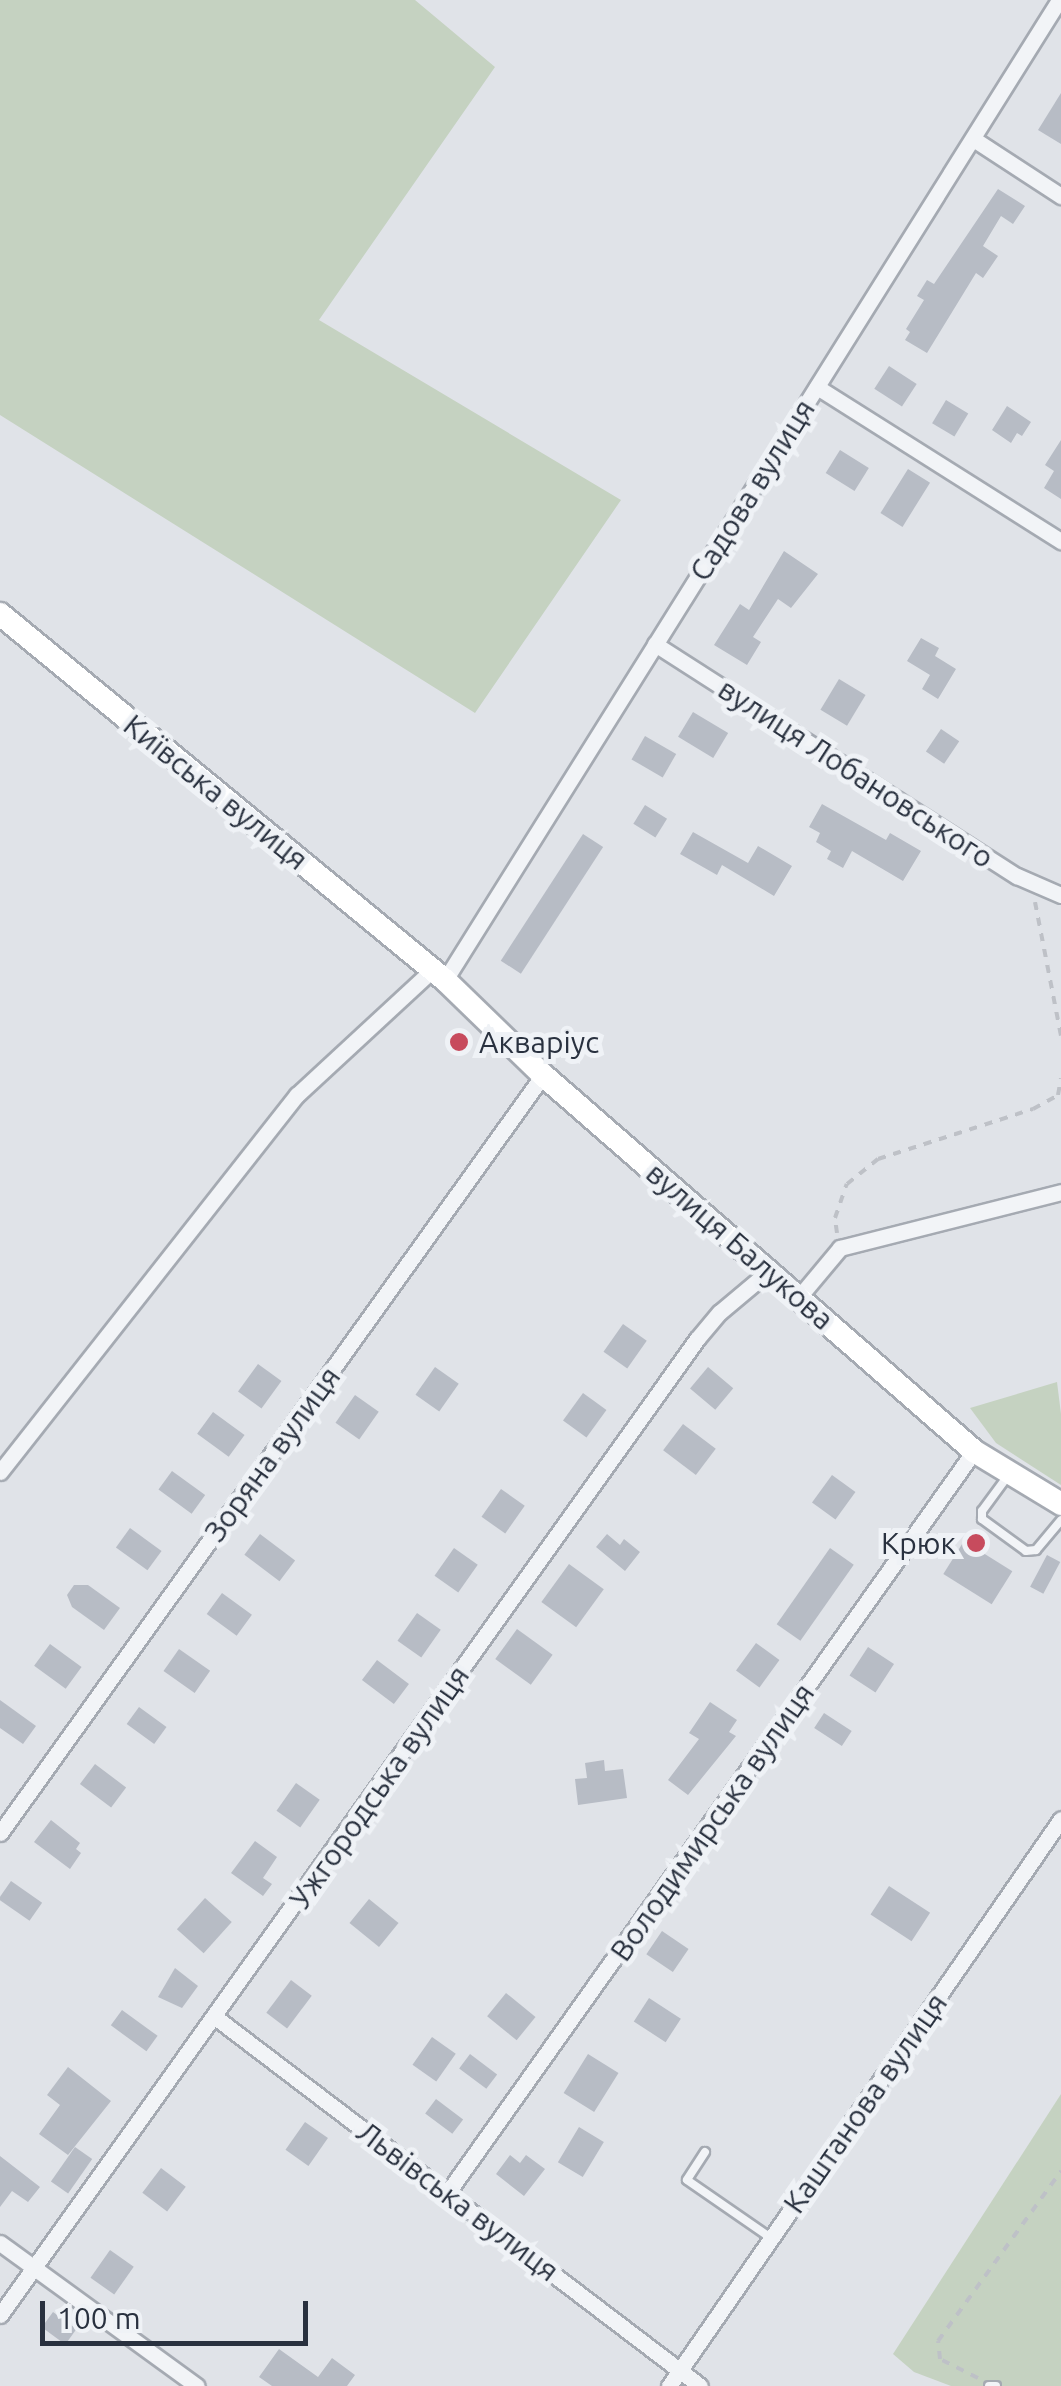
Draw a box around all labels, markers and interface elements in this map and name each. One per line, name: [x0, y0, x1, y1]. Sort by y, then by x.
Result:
street label: Садова вулиця: [682, 393, 822, 587]
street label: вулиця Лобановського: [712, 671, 1000, 875]
street label: Київська вулиця: [117, 707, 315, 877]
place label: Акваріус: [479, 1024, 599, 1060]
marker: Акваріус: [448, 1031, 470, 1053]
street label: вулиця Балукова: [639, 1155, 841, 1337]
street label: Зоряна вулиця: [197, 1360, 347, 1548]
place label: Крюк: [881, 1525, 956, 1561]
marker: Крюк: [965, 1532, 987, 1554]
street label: Ужгородська вулиця: [282, 1659, 476, 1915]
street label: Володимирська вулиця: [602, 1676, 822, 1968]
street label: Каштанова вулиця: [776, 1986, 954, 2220]
street label: Львівська вулиця: [350, 2113, 566, 2289]
scale bar: [45, 2281, 312, 2343]
text: 100 m: [57, 2301, 141, 2335]

